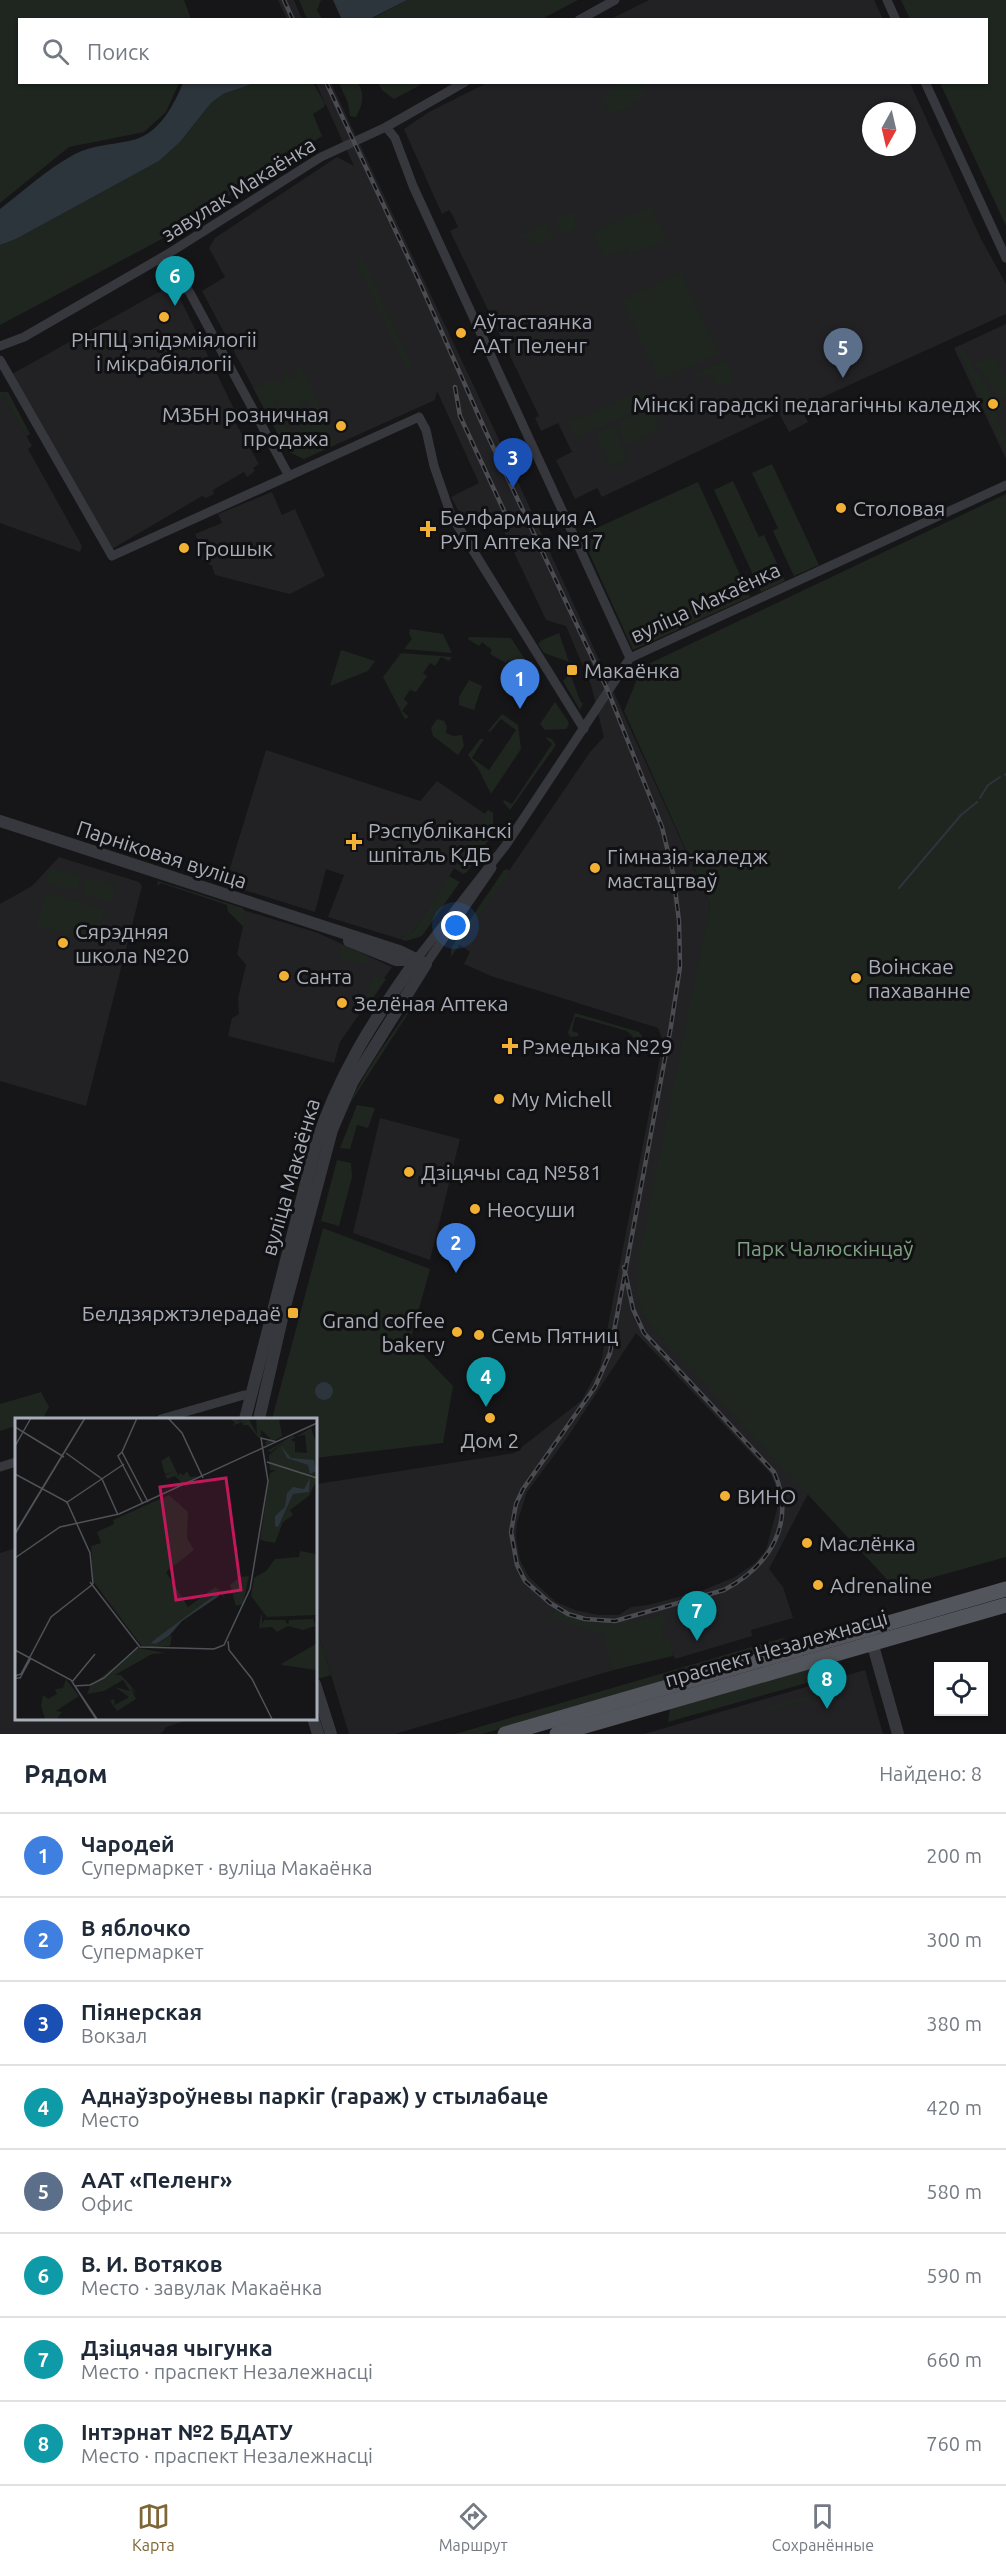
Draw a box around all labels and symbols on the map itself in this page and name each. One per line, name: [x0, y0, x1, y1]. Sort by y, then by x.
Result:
north arrow: [862, 102, 916, 156]
street label: завулак Макаёнка: [157, 132, 319, 246]
pin: 6: [156, 256, 195, 306]
place label: Аўтастаянка ААТ Пеленг: [473, 309, 593, 357]
marker: РНПЦ эпідэміялогіі і мікрабіялогіі: [157, 310, 171, 324]
marker: Аўтастаянка ААТ Пеленг: [454, 326, 468, 340]
place label: РНПЦ эпідэміялогіі і мікрабіялогіі: [71, 327, 257, 375]
pin: 5: [824, 328, 862, 378]
place label: Мінскі гарадскі педагагічны каледж: [633, 392, 981, 416]
marker: Мінскі гарадскі педагагічны каледж: [986, 397, 1000, 411]
place label: МЗБН розничная продажа: [162, 402, 329, 450]
marker: МЗБН розничная продажа: [334, 419, 348, 433]
pin: 3: [494, 438, 532, 488]
place label: Столовая: [853, 496, 945, 520]
marker: Столовая: [834, 501, 848, 515]
place label: Белфармация А РУП Аптека №17: [440, 505, 603, 553]
marker: Белфармация А РУП Аптека №17: [421, 522, 435, 536]
place label: Грошык: [196, 536, 273, 560]
marker: Грошык: [177, 541, 191, 555]
street label: вуліца Макаёнка: [626, 557, 784, 647]
place label: Макаёнка: [584, 658, 680, 682]
pin: 1: [500, 660, 540, 709]
marker: Макаёнка: [565, 663, 579, 677]
street label: Парніковая вуліца: [74, 815, 250, 893]
place label: Рэспубліканскі шпіталь КДБ: [368, 818, 512, 866]
marker: Рэспубліканскі шпіталь КДБ: [345, 833, 363, 851]
place label: Гімназія-каледж мастацтваў: [607, 844, 768, 892]
marker: Гімназія-каледж мастацтваў: [588, 861, 602, 875]
your location: [441, 911, 470, 940]
place label: Сярэдняя школа №20: [75, 919, 189, 967]
marker: Сярэдняя школа №20: [56, 936, 70, 950]
place label: Воінскае пахаванне: [868, 954, 971, 1002]
place label: Санта: [296, 964, 352, 988]
marker: Санта: [277, 969, 291, 983]
marker: Воінскае пахаванне: [849, 971, 863, 985]
place label: Зелёная Аптека: [354, 991, 509, 1015]
marker: Зелёная Аптека: [335, 996, 349, 1010]
place label: Рэмедыка №29: [522, 1034, 673, 1058]
marker: Рэмедыка №29: [503, 1039, 517, 1053]
place label: My Michell: [511, 1087, 612, 1111]
marker: My Michell: [492, 1092, 506, 1106]
street label: вуліца Макаёнка: [256, 1096, 324, 1258]
place label: Дзіцячы сад №581: [421, 1160, 602, 1184]
marker: Дзіцячы сад №581: [402, 1165, 416, 1179]
place label: Неосуши: [487, 1197, 575, 1221]
marker: Неосуши: [468, 1202, 482, 1216]
pin: 2: [436, 1224, 476, 1273]
park label: Парк Чалюскінцаў: [737, 1236, 913, 1260]
place label: Белдзяржтэлерадаё: [82, 1301, 281, 1325]
marker: Белдзяржтэлерадаё: [286, 1306, 300, 1320]
place label: Grand coffee bakery: [322, 1308, 445, 1356]
place label: Семь Пятниц: [491, 1323, 618, 1347]
marker: Grand coffee bakery: [450, 1325, 464, 1339]
marker: Семь Пятниц: [472, 1328, 486, 1342]
pin: 4: [466, 1358, 506, 1407]
marker: Дом 2: [483, 1411, 497, 1425]
inset map: [15, 1418, 316, 1719]
place label: Дом 2: [461, 1428, 519, 1452]
place label: ВИНО: [737, 1484, 796, 1508]
marker: ВИНО: [718, 1489, 732, 1503]
place label: Маслёнка: [819, 1531, 916, 1555]
marker: Маслёнка: [800, 1536, 814, 1550]
place label: Adrenaline: [830, 1573, 932, 1597]
marker: Adrenaline: [811, 1578, 825, 1592]
pin: 7: [678, 1592, 716, 1641]
street label: праспект Незалежнасці: [662, 1605, 890, 1691]
pin: 8: [808, 1660, 846, 1709]

